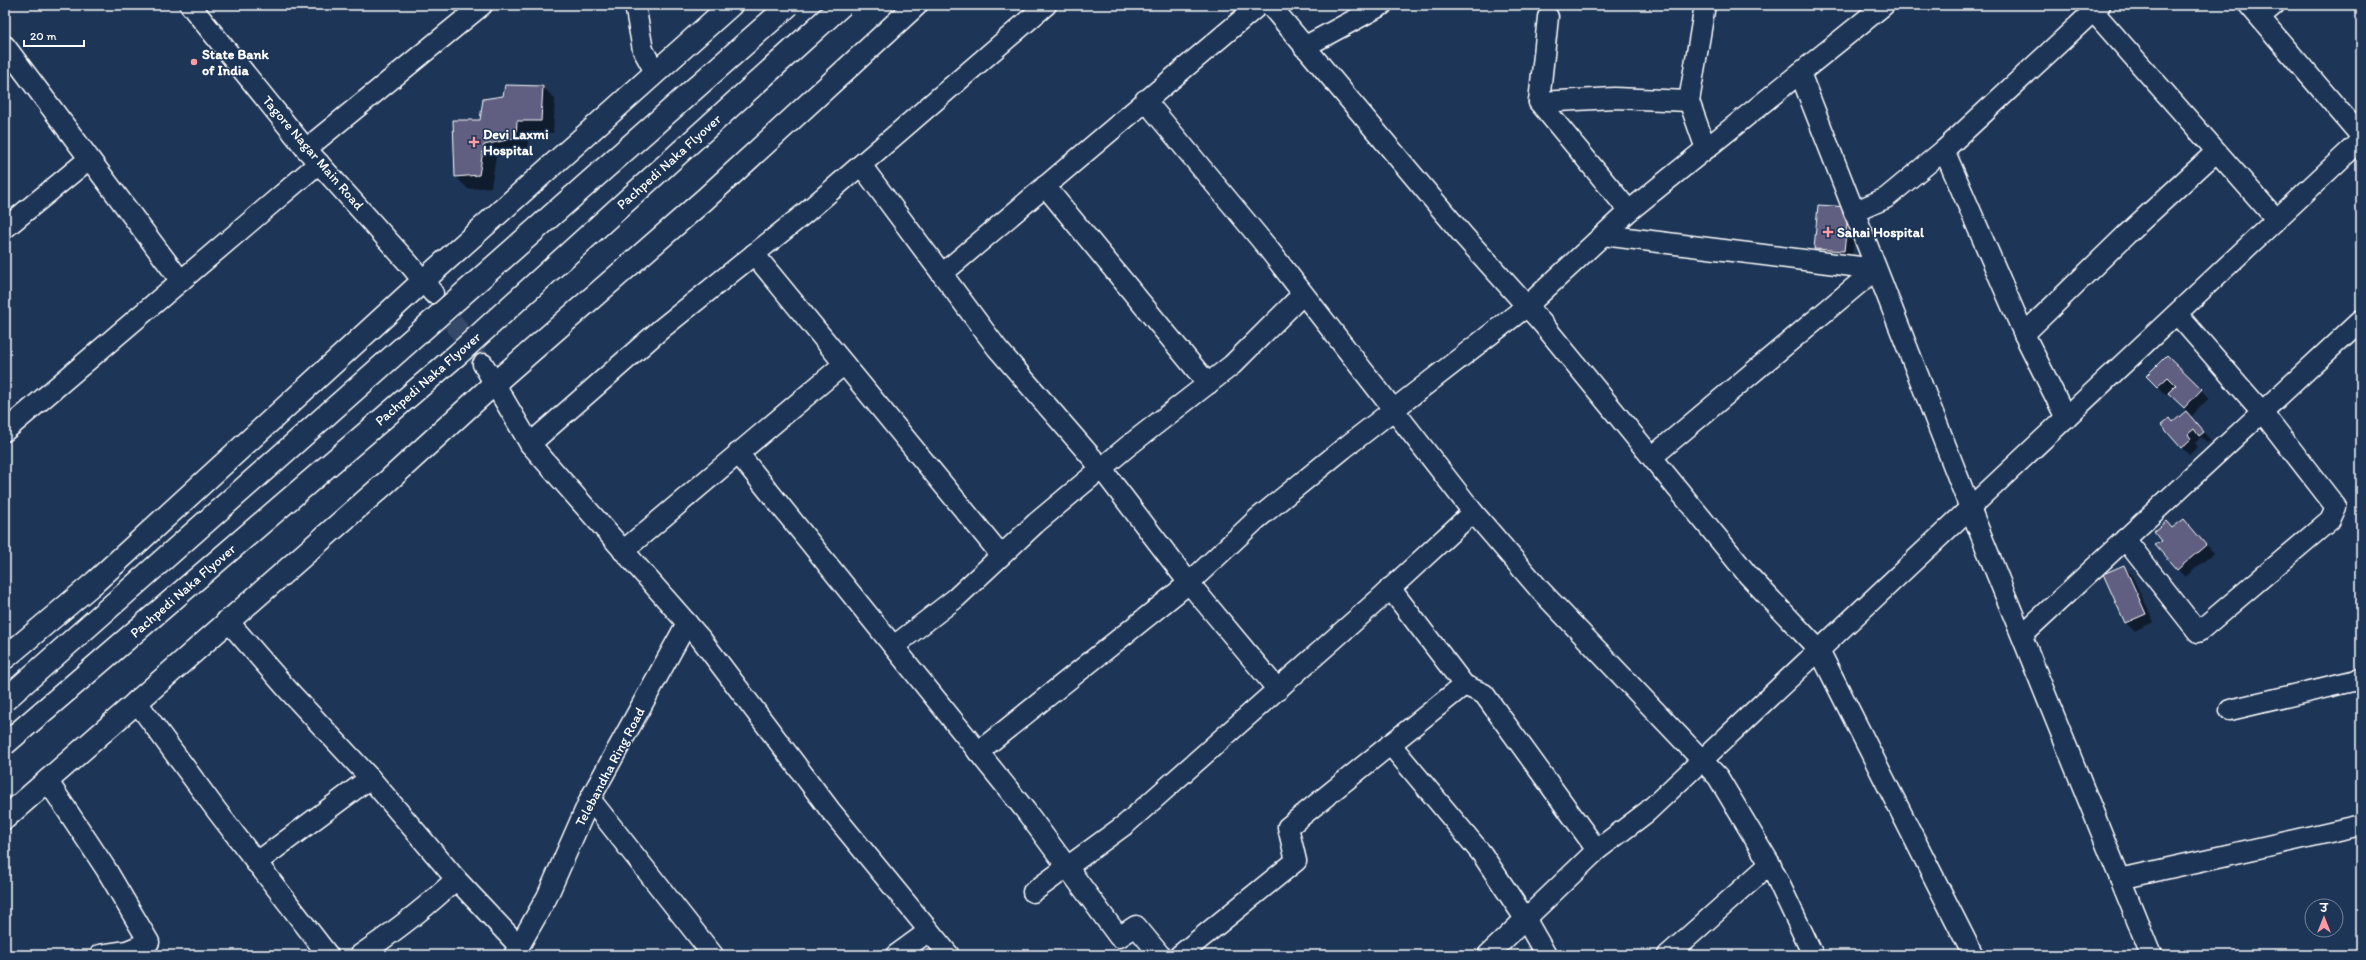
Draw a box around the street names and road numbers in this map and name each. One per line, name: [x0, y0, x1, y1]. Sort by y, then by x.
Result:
street label: Tagore Nagar Main Road: [259, 92, 368, 214]
street label: Pachpedi Naka Flyover: [613, 110, 725, 213]
street label: Pachpedi Naka Flyover: [372, 328, 485, 430]
street label: Pachpedi Naka Flyover: [127, 540, 240, 642]
street label: Telebandha Ring Road: [571, 704, 649, 829]

